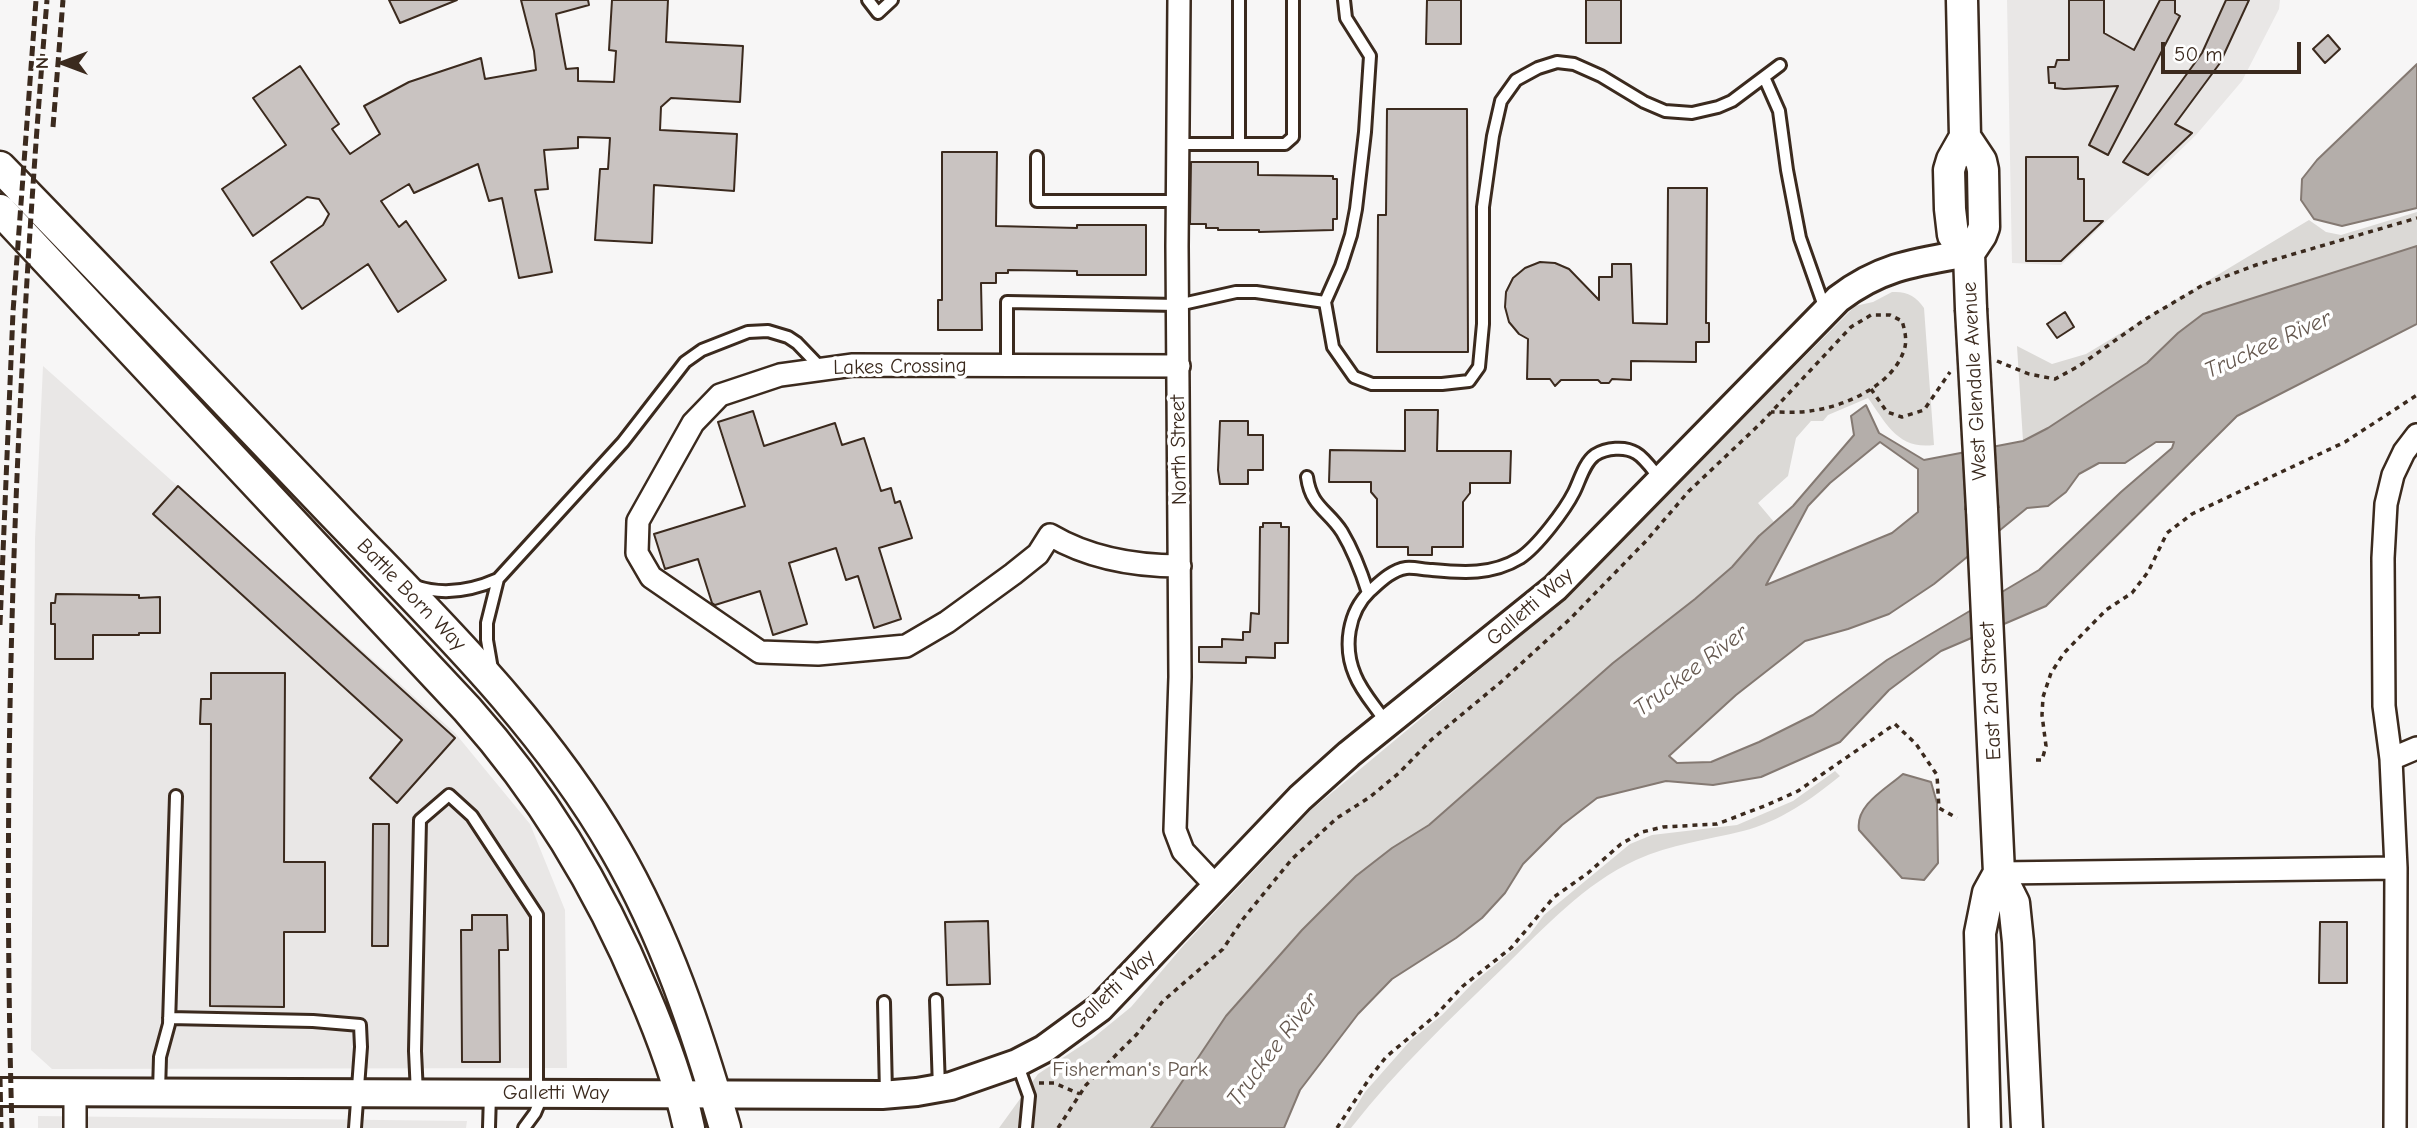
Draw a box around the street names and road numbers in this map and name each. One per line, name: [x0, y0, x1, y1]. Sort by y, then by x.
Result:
street label: West Glendale Avenue: [1957, 281, 1993, 481]
street label: Lakes Crossing: [833, 353, 967, 381]
street label: North Street: [1165, 395, 1193, 505]
street label: Battle Born Way: [351, 534, 471, 656]
street label: Galletti Way: [1482, 563, 1578, 651]
street label: East 2nd Street: [1975, 621, 2007, 761]
street label: Galletti Way: [1066, 945, 1160, 1035]
street label: Galletti Way: [503, 1080, 609, 1106]

